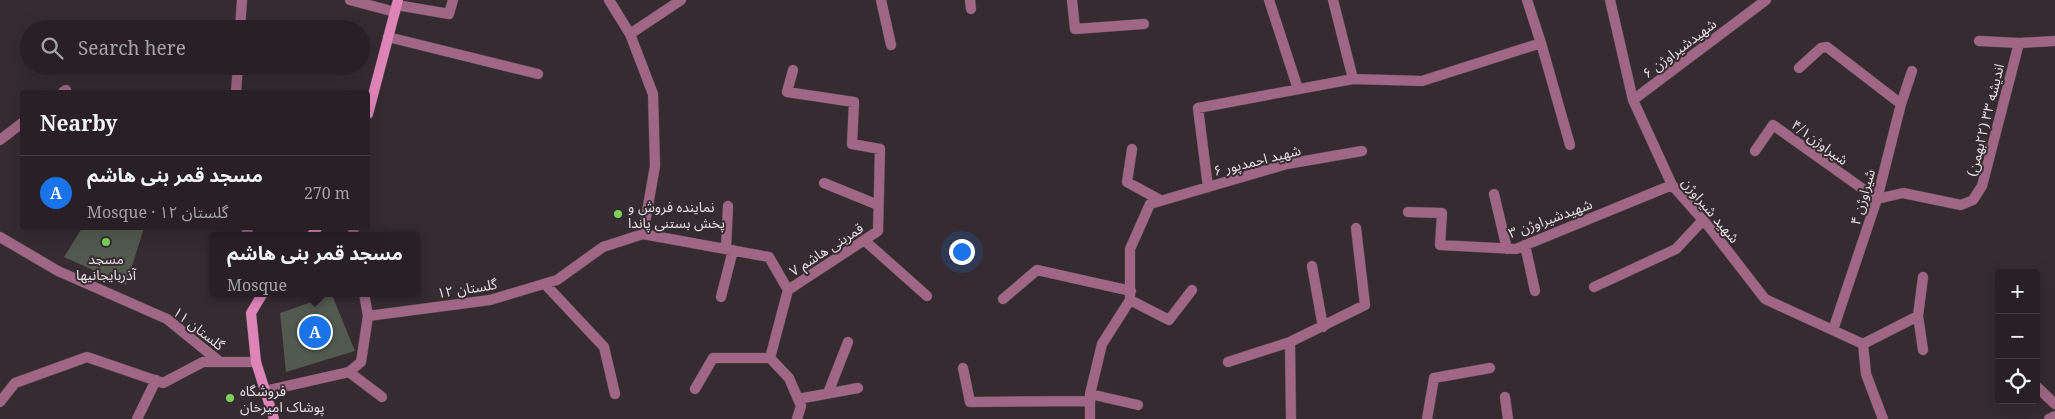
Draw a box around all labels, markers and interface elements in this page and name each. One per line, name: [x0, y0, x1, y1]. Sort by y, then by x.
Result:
street label: شهیدشیراوژن ۶: [1638, 14, 1720, 82]
search box: [20, 20, 370, 75]
icon: search: [38, 34, 66, 62]
text: Search here: [78, 35, 186, 61]
street label: اندیشه ۳۳ (۲۲بهمن): [1962, 62, 2008, 178]
text: Nearby: [40, 109, 118, 137]
street label: شیراوژن۴/۱: [1788, 115, 1852, 169]
street label: شهید احمدپور ۶: [1211, 140, 1303, 181]
text: مسجد قمر بنی هاشم: [87, 162, 263, 188]
street label: شیراوژن ۴: [1845, 167, 1879, 227]
street label: شهید شیراوژن: [1678, 173, 1744, 247]
text: A: [50, 182, 62, 204]
text: 270 m: [304, 182, 350, 204]
street label: شهیدشیراوژن ۳: [1505, 194, 1595, 242]
place label: نماینده فروش و پخش بستنی پاندا: [628, 197, 725, 233]
text: Mosque · گلستان ۱۲: [87, 201, 228, 223]
marker: نماینده فروش و پخش بستنی پاندا: [612, 208, 624, 220]
street label: قمربنی هاشم ۷: [785, 218, 868, 282]
popup: [210, 232, 420, 297]
marker: مسجد آذربایجانیها: [100, 236, 112, 248]
your location: [949, 239, 975, 265]
text: مسجد قمر بنی هاشم: [227, 240, 403, 266]
place label: مسجد آذربایجانیها: [76, 249, 137, 284]
map controls: [1995, 269, 2040, 404]
button: +: [1995, 269, 2040, 314]
text: Mosque: [227, 274, 287, 296]
street label: گلستان ۱۲: [436, 274, 499, 302]
street label: گلستان ۱۱: [169, 302, 229, 354]
pin: A: [299, 313, 331, 351]
button: −: [1995, 314, 2040, 359]
button: locate: [1995, 359, 2040, 404]
place label: فروشگاه پوشاک امیرخان: [240, 381, 325, 417]
marker: فروشگاه پوشاک امیرخان: [224, 392, 236, 404]

